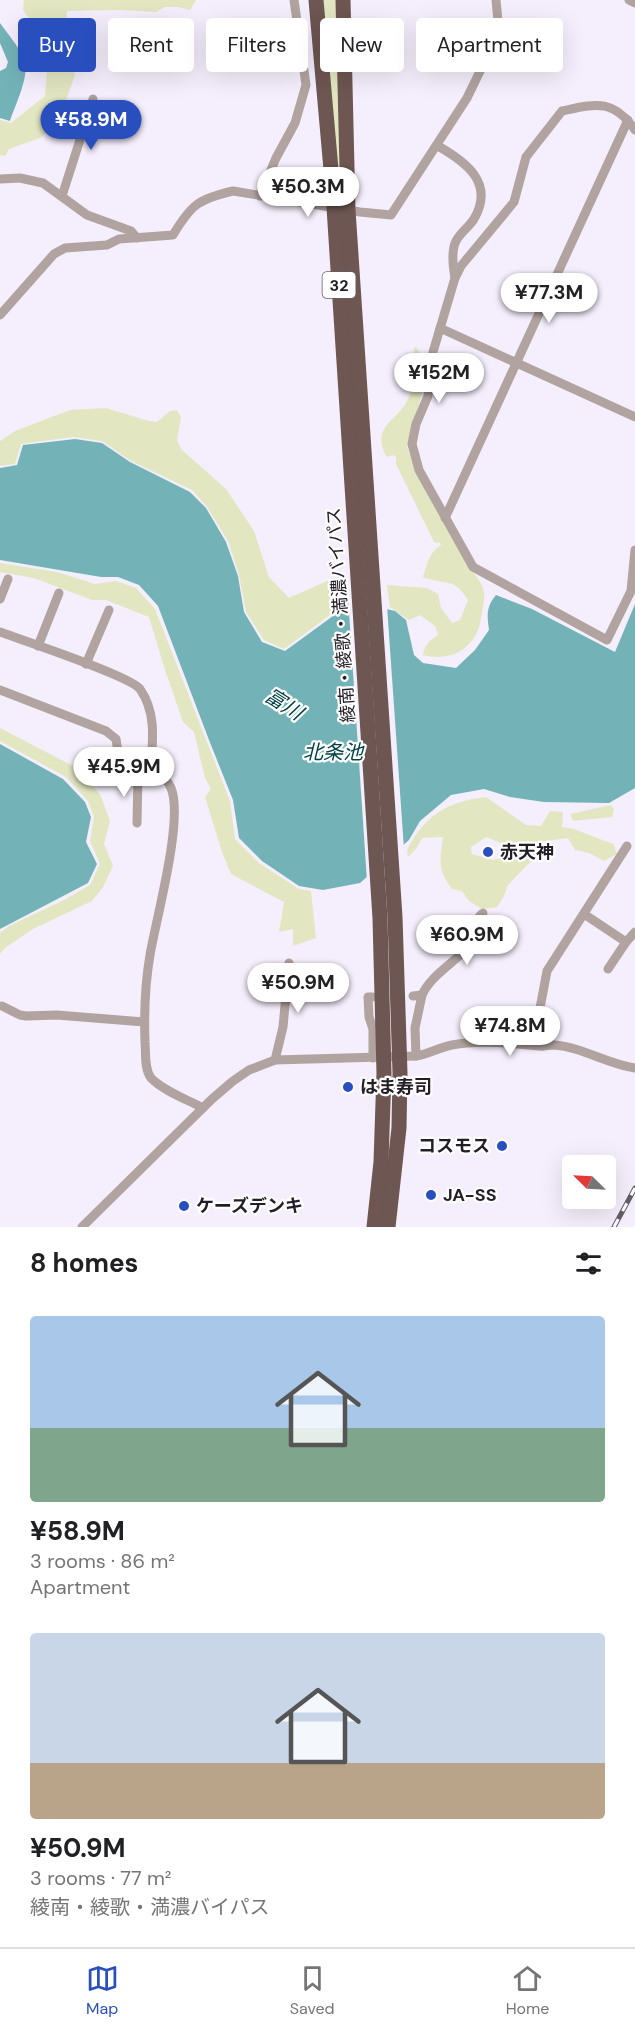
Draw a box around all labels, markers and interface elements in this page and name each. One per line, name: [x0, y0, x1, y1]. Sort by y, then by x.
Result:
chip: Buy: [18, 18, 96, 72]
chip: Rent: [108, 18, 194, 72]
chip: Filters: [206, 18, 308, 72]
chip: New: [320, 18, 404, 72]
chip: Apartment: [416, 18, 563, 72]
pin: ¥58.9M: [42, 100, 140, 151]
text: ¥58.9M: [55, 106, 127, 132]
pin: ¥50.3M: [259, 167, 357, 218]
text: ¥50.3M: [271, 173, 345, 199]
road number: 32: [322, 272, 356, 298]
pin: ¥77.3M: [500, 273, 598, 324]
text: ¥77.3M: [515, 279, 583, 305]
pin: ¥152M: [397, 353, 481, 404]
text: ¥152M: [408, 359, 470, 385]
street label: 綾南・綾歌・満濃バイパス: [322, 507, 360, 723]
water label: 富川: [260, 682, 310, 727]
water label: 北条池: [303, 739, 365, 765]
pin: ¥45.9M: [75, 747, 173, 798]
text: ¥45.9M: [87, 753, 161, 779]
place label: 赤天神: [500, 840, 554, 864]
marker: 赤天神: [481, 845, 495, 859]
pin: ¥60.9M: [418, 915, 516, 966]
text: ¥60.9M: [430, 921, 504, 947]
pin: ¥50.9M: [249, 963, 347, 1014]
text: ¥50.9M: [261, 969, 335, 995]
pin: ¥74.8M: [461, 1006, 559, 1057]
text: ¥74.8M: [474, 1012, 546, 1038]
place label: はま寿司: [360, 1075, 432, 1099]
marker: はま寿司: [341, 1080, 355, 1094]
place label: コスモス: [418, 1134, 490, 1158]
marker: コスモス: [495, 1139, 509, 1153]
north arrow: [562, 1155, 616, 1209]
map controls: [562, 1155, 616, 1209]
place label: JA-SS: [443, 1183, 497, 1207]
marker: JA-SS: [424, 1188, 438, 1202]
place label: ケーズデンキ: [196, 1194, 303, 1218]
marker: ケーズデンキ: [177, 1199, 191, 1213]
text: 8 homes: [30, 1246, 138, 1280]
icon: filters: [572, 1247, 605, 1280]
icon: home: [264, 1355, 372, 1463]
text: ¥58.9M: [30, 1514, 125, 1548]
text: 3 rooms · 86 m²: [30, 1548, 175, 1574]
text: Apartment: [30, 1574, 130, 1600]
icon: home: [264, 1672, 372, 1780]
text: ¥50.9M: [30, 1831, 126, 1865]
text: 3 rooms · 77 m²: [30, 1865, 171, 1891]
text: 綾南・綾歌・満濃バイパス: [30, 1894, 270, 1920]
tab: Map: [86, 1962, 119, 2019]
tab: Saved: [290, 1962, 335, 2019]
tab: Home: [506, 1962, 549, 2019]

